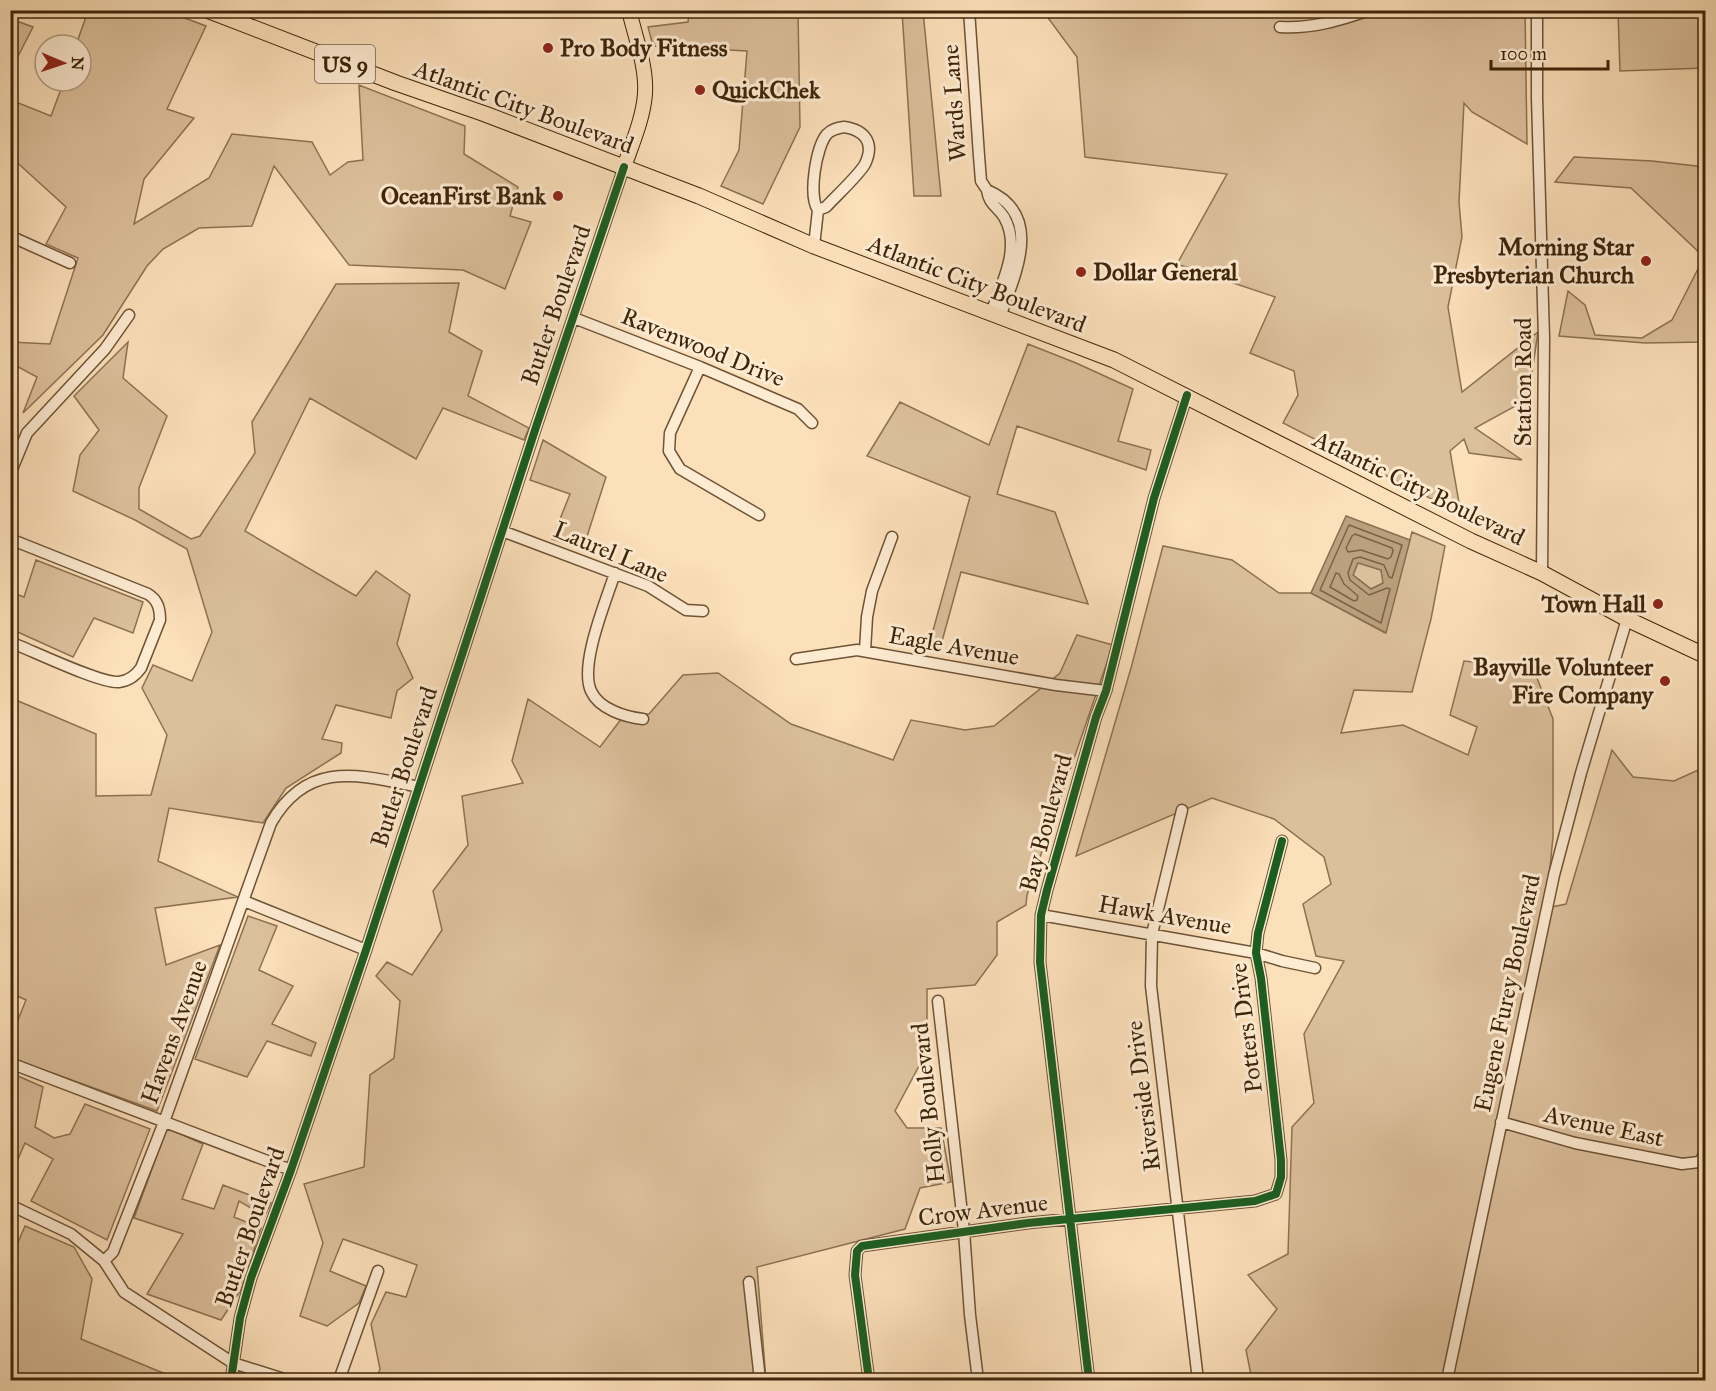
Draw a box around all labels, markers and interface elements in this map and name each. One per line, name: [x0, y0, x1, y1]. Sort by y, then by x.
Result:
north arrow: [33, 33, 93, 93]
place label: Pro Body Fitness: [560, 33, 728, 63]
scale bar: [1491, 33, 1608, 71]
marker: Pro Body Fitness: [541, 41, 555, 55]
street label: Wards Lane: [935, 43, 973, 163]
text: 100 m: [1500, 43, 1547, 65]
road number: US 9: [315, 45, 375, 83]
street label: Atlantic City Boulevard: [409, 53, 638, 161]
text: N: [68, 56, 87, 71]
place label: QuickChek: [712, 75, 821, 105]
marker: QuickChek: [693, 83, 707, 97]
place label: OceanFirst Bank: [381, 181, 547, 211]
marker: OceanFirst Bank: [551, 189, 565, 203]
street label: Butler Boulevard: [515, 221, 597, 389]
street label: Atlantic City Boulevard: [862, 228, 1091, 340]
place label: Morning Star Presbyterian Church: [1433, 232, 1635, 290]
marker: Morning Star Presbyterian Church: [1639, 254, 1653, 268]
place label: Dollar General: [1093, 257, 1238, 287]
marker: Dollar General: [1074, 265, 1088, 279]
street label: Ravenwood Drive: [617, 301, 789, 393]
street label: Station Road: [1508, 318, 1538, 446]
street label: Atlantic City Boulevard: [1307, 423, 1530, 552]
street label: Laurel Lane: [549, 514, 673, 590]
place label: Town Hall: [1541, 589, 1646, 619]
marker: Town Hall: [1651, 597, 1665, 611]
street label: Eagle Avenue: [886, 620, 1022, 672]
place label: Bayville Volunteer Fire Company: [1473, 652, 1655, 710]
marker: Bayville Volunteer Fire Company: [1658, 674, 1672, 688]
street label: Butler Boulevard: [364, 683, 444, 851]
street label: Bay Boulevard: [1013, 751, 1079, 895]
street label: Eugene Furey Boulevard: [1467, 871, 1547, 1115]
street label: Hawk Avenue: [1096, 889, 1234, 941]
street label: Havens Avenue: [134, 956, 214, 1108]
street label: Potters Drive: [1223, 961, 1269, 1095]
street label: Riverside Drive: [1119, 1019, 1167, 1173]
street label: Holly Boulevard: [905, 1021, 951, 1185]
street label: Avenue East: [1540, 1098, 1667, 1153]
street label: Butler Boulevard: [209, 1143, 291, 1311]
street label: Crow Avenue: [916, 1187, 1050, 1233]

